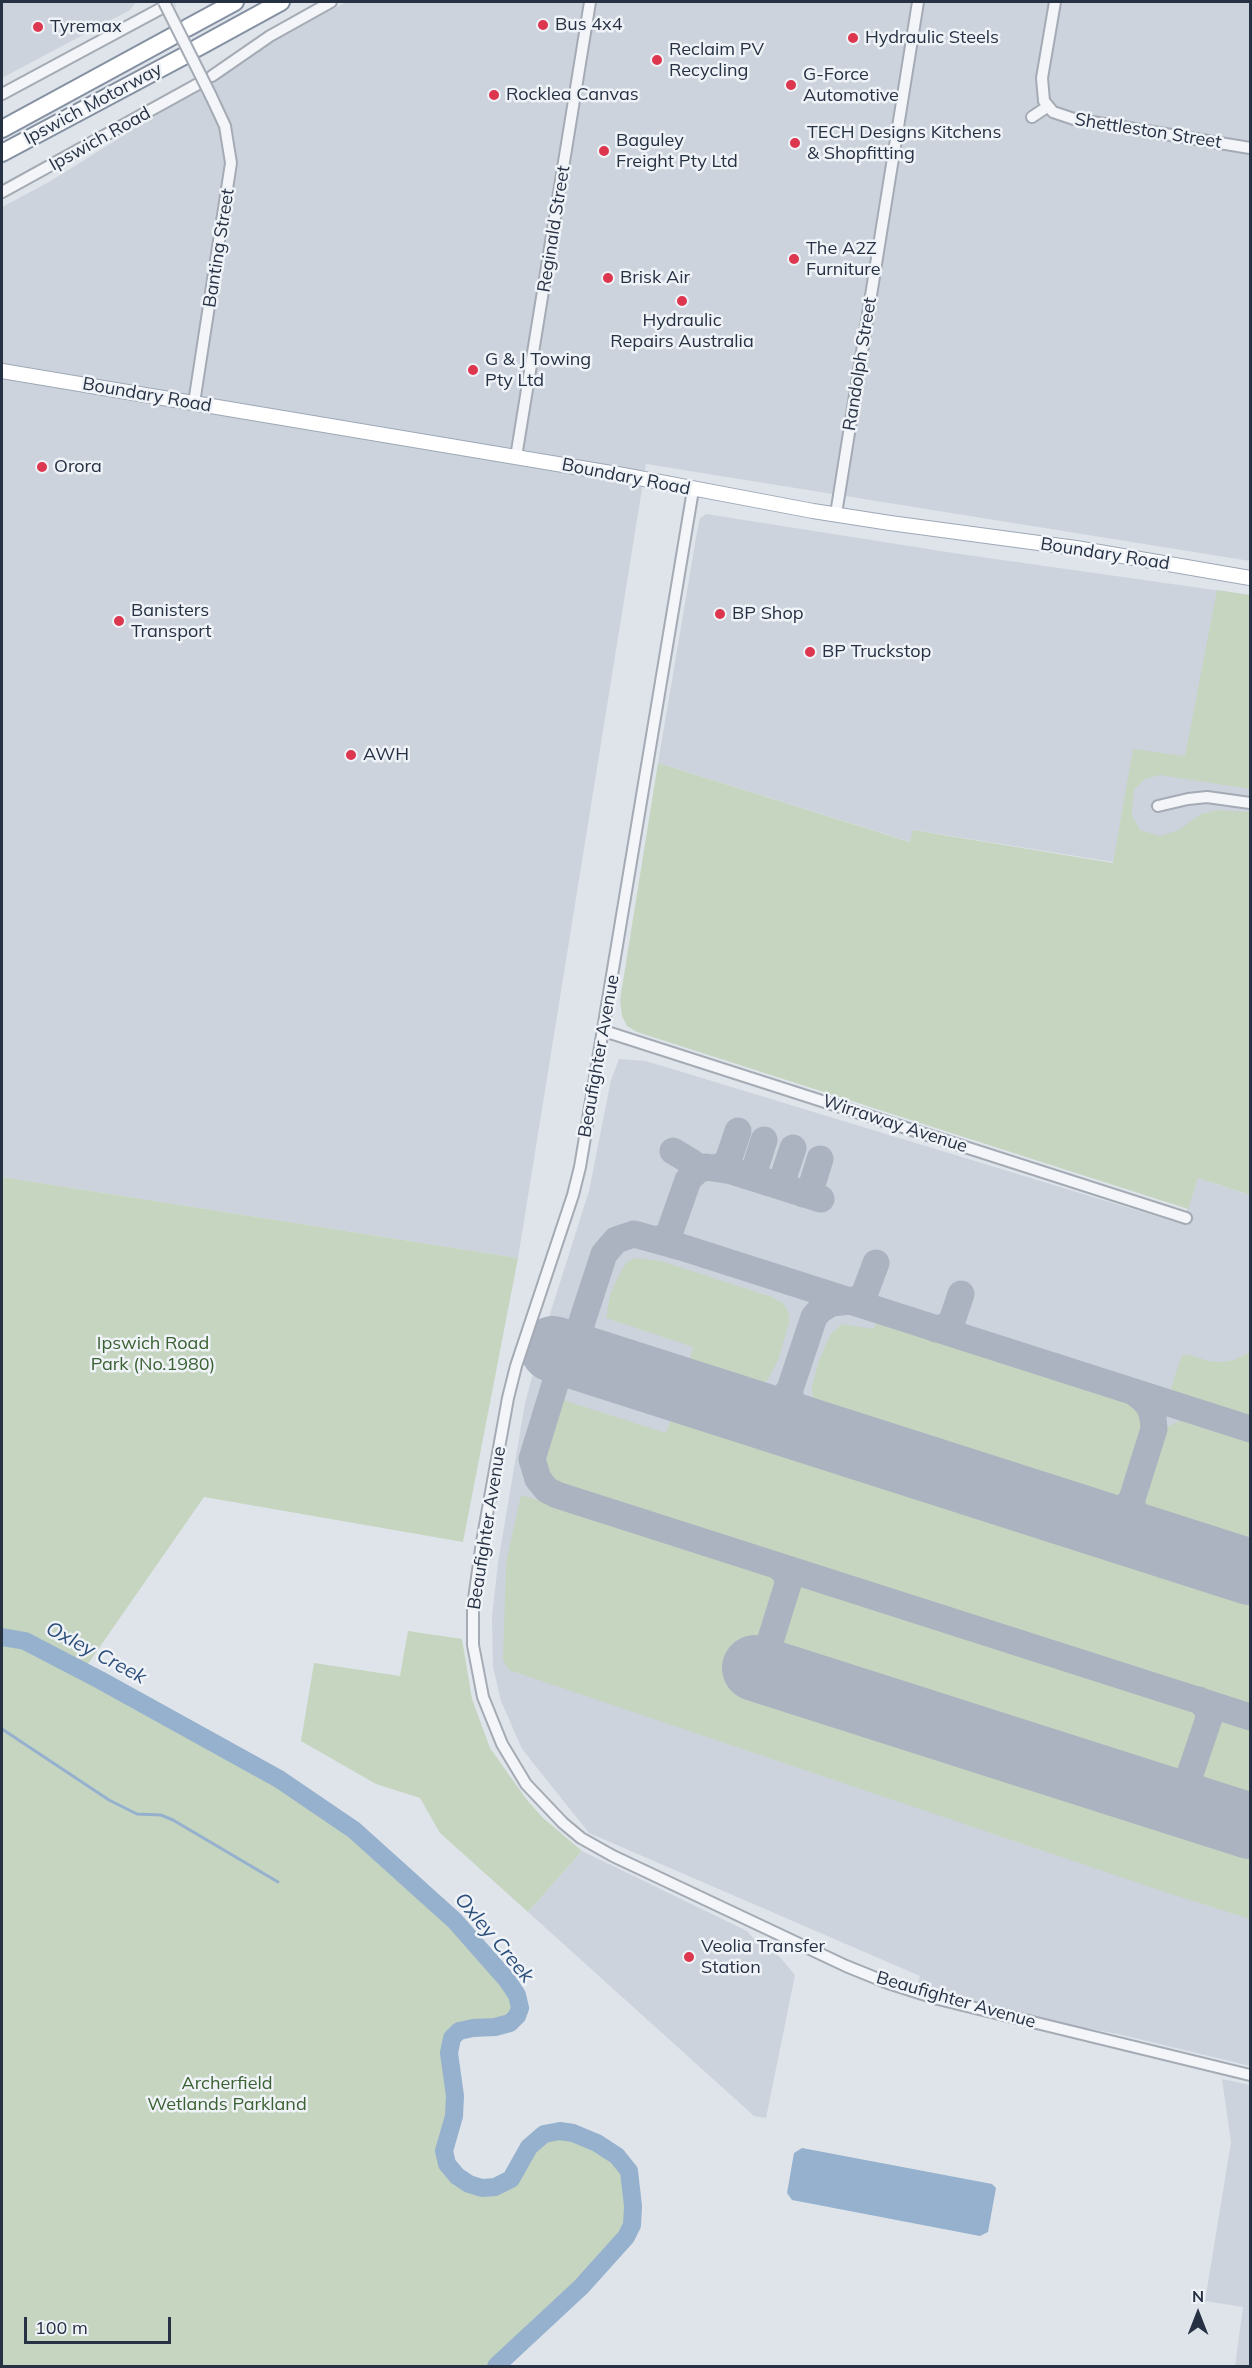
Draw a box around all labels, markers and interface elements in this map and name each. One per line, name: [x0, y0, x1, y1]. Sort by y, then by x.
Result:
place label: Bus 4x4: [555, 14, 622, 36]
place label: Tyremax: [50, 16, 122, 38]
marker: Bus 4x4: [536, 18, 550, 32]
marker: Tyremax: [31, 20, 45, 34]
place label: Hydraulic Steels: [865, 27, 999, 49]
marker: Hydraulic Steels: [846, 31, 860, 45]
place label: Reclaim PV Recycling: [669, 39, 764, 82]
marker: Reclaim PV Recycling: [650, 53, 664, 67]
street label: Ipswich Motorway: [20, 58, 166, 150]
place label: G-Force Automotive: [803, 64, 899, 106]
marker: G-Force Automotive: [784, 78, 798, 92]
place label: Rocklea Canvas: [506, 84, 639, 106]
marker: Rocklea Canvas: [487, 88, 501, 102]
street label: Ipswich Road: [46, 102, 154, 176]
street label: Shettleston Street: [1073, 109, 1223, 153]
place label: TECH Designs Kitchens & Shopfitting: [807, 122, 1001, 164]
place label: Baguley Freight Pty Ltd: [616, 130, 738, 172]
marker: TECH Designs Kitchens & Shopfitting: [788, 136, 802, 150]
marker: Baguley Freight Pty Ltd: [597, 144, 611, 158]
street label: Reginald Street: [533, 164, 575, 294]
street label: Banting Street: [199, 187, 239, 309]
place label: The A2Z Furniture: [806, 238, 881, 280]
marker: The A2Z Furniture: [787, 252, 801, 266]
place label: Brisk Air: [620, 267, 690, 289]
marker: Brisk Air: [601, 271, 615, 285]
marker: Hydraulic Repairs Australia: [675, 294, 689, 308]
street label: Randolph Street: [839, 296, 881, 432]
place label: Hydraulic Repairs Australia: [610, 310, 754, 352]
place label: G & J Towing Pty Ltd: [485, 349, 591, 392]
marker: G & J Towing Pty Ltd: [466, 363, 480, 377]
street label: Boundary Road: [81, 373, 213, 417]
street label: Boundary Road: [560, 454, 692, 500]
place label: Orora: [54, 456, 102, 478]
marker: Orora: [35, 460, 49, 474]
street label: Boundary Road: [1039, 533, 1171, 575]
place label: Banisters Transport: [131, 600, 212, 642]
place label: BP Shop: [732, 603, 803, 625]
marker: BP Shop: [713, 607, 727, 621]
marker: Banisters Transport: [112, 614, 126, 628]
place label: BP Truckstop: [822, 641, 931, 663]
marker: BP Truckstop: [803, 645, 817, 659]
place label: AWH: [363, 744, 409, 766]
marker: AWH: [344, 748, 358, 762]
street label: Beaufighter Avenue: [574, 973, 624, 1139]
street label: Wirraway Avenue: [820, 1090, 970, 1158]
park label: Ipswich Road Park (No.1980): [91, 1333, 215, 1376]
street label: Beaufighter Avenue: [463, 1445, 511, 1611]
water label: Oxley Creek: [42, 1616, 150, 1690]
water label: Oxley Creek: [449, 1888, 539, 1988]
place label: Veolia Transfer Station: [701, 1936, 825, 1978]
marker: Veolia Transfer Station: [682, 1950, 696, 1964]
street label: Beaufighter Avenue: [874, 1967, 1038, 2033]
park label: Archerfield Wetlands Parkland: [147, 2073, 307, 2116]
north arrow: [1168, 2284, 1228, 2344]
text: N: [1192, 2286, 1204, 2306]
scale bar: [27, 2305, 174, 2343]
text: 100 m: [35, 2316, 88, 2339]

